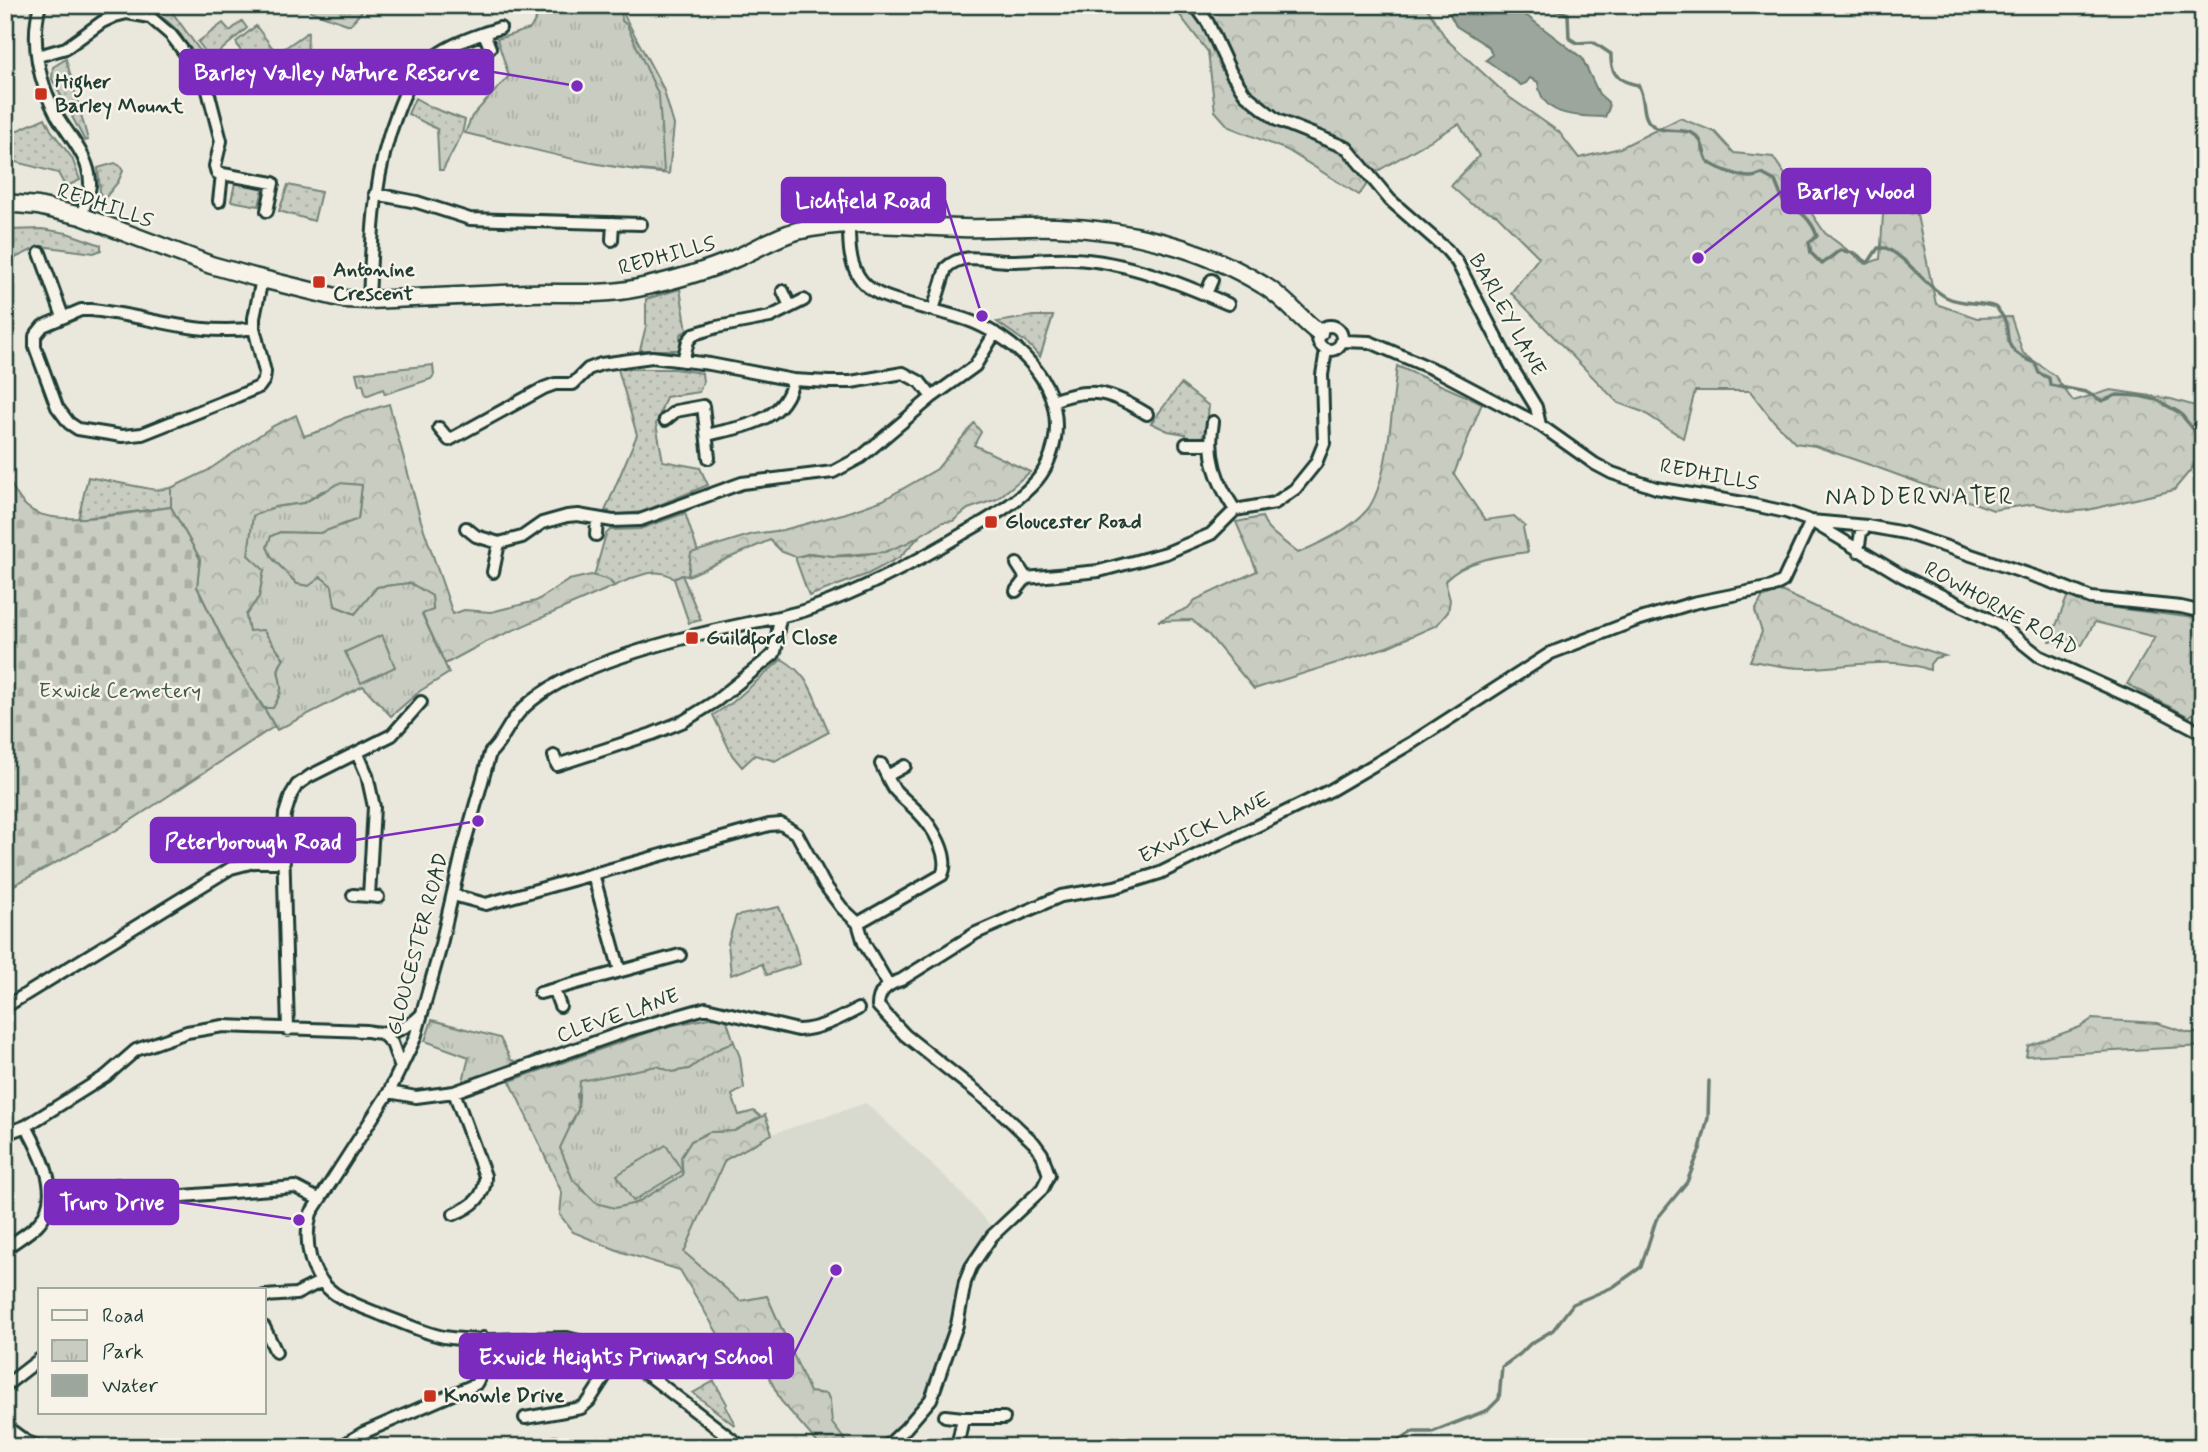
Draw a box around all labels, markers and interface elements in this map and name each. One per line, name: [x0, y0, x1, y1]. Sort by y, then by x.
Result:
callout: Barley Valley Nature Reserve: [180, 50, 493, 94]
text: Barley Valley Nature Reserve: [194, 59, 481, 89]
place label: Higher Barley Mount: [55, 68, 184, 120]
marker: Higher Barley Mount: [33, 86, 49, 102]
callout: Barley Wood: [1782, 169, 1930, 213]
street label: REDHILLS: [53, 177, 157, 236]
callout: Lichfield Road: [782, 178, 945, 222]
text: Barley Wood: [1797, 178, 1915, 208]
text: Lichfield Road: [795, 187, 931, 217]
street label: REDHILLS: [615, 230, 719, 282]
street label: BARLEY LANE: [1462, 249, 1552, 381]
place label: Antonine Crescent: [333, 256, 416, 308]
marker: Antonine Crescent: [311, 274, 327, 290]
street label: REDHILLS: [1657, 452, 1761, 498]
district label: NADDERWATER: [1825, 482, 2015, 513]
place label: Gloucester Road: [1005, 508, 1142, 536]
marker: Gloucester Road: [983, 514, 999, 530]
street label: ROWHORNE ROAD: [1919, 555, 2083, 663]
place label: Guildford Close: [706, 624, 838, 654]
marker: Guildford Close: [684, 630, 700, 646]
park label: Exwick Cemetery: [39, 677, 201, 705]
street label: EXWICK LANE: [1135, 785, 1275, 871]
callout: Peterborough Road: [151, 818, 355, 862]
text: Peterborough Road: [165, 828, 341, 858]
street label: GLOUCESTER ROAD: [380, 850, 456, 1038]
street label: CLEVE LANE: [553, 982, 683, 1050]
callout: Truro Drive: [45, 1180, 178, 1224]
text: Truro Drive: [59, 1189, 165, 1219]
legend: [38, 1288, 266, 1414]
text: Road: [102, 1302, 144, 1330]
callout: Exwick Heights Primary School: [460, 1334, 793, 1378]
text: Park: [102, 1338, 144, 1366]
text: Exwick Heights Primary School: [479, 1343, 773, 1373]
text: Water: [102, 1372, 158, 1400]
place label: Knowle Drive: [444, 1382, 565, 1410]
marker: Knowle Drive: [422, 1388, 438, 1404]

